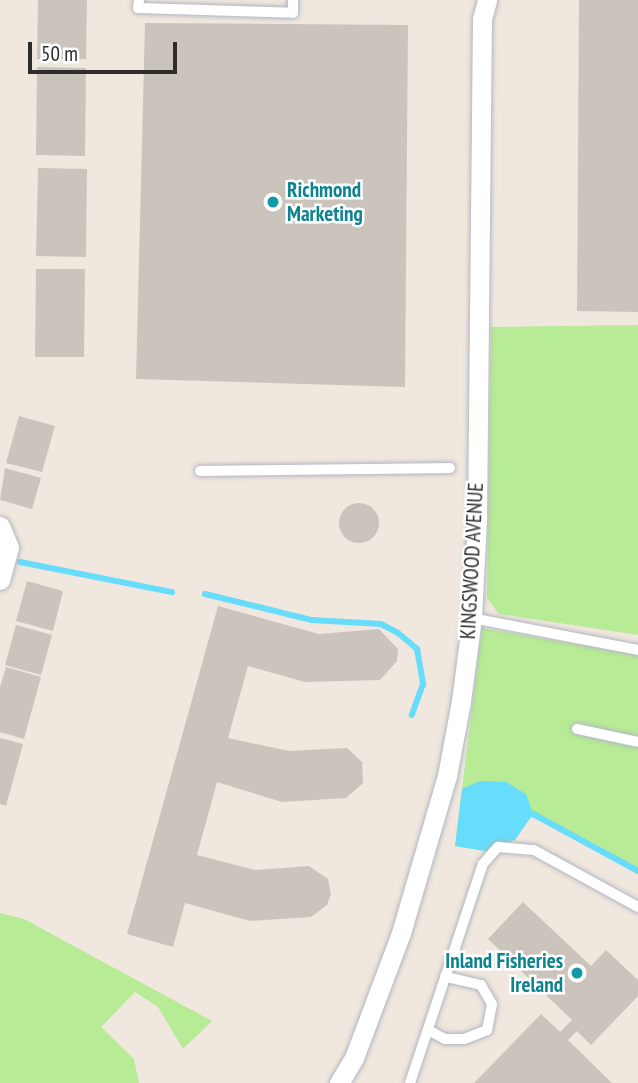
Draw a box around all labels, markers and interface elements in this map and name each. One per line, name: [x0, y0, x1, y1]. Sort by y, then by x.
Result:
scale bar: [32, 28, 180, 72]
text: 50 m: [41, 40, 78, 67]
place label: Richmond Marketing: [287, 177, 363, 227]
marker: Richmond Marketing: [265, 194, 281, 210]
street label: KINGSWOOD AVENUE: [455, 482, 489, 640]
place label: Inland Fisheries Ireland: [445, 948, 563, 998]
marker: Inland Fisheries Ireland: [569, 965, 585, 981]

